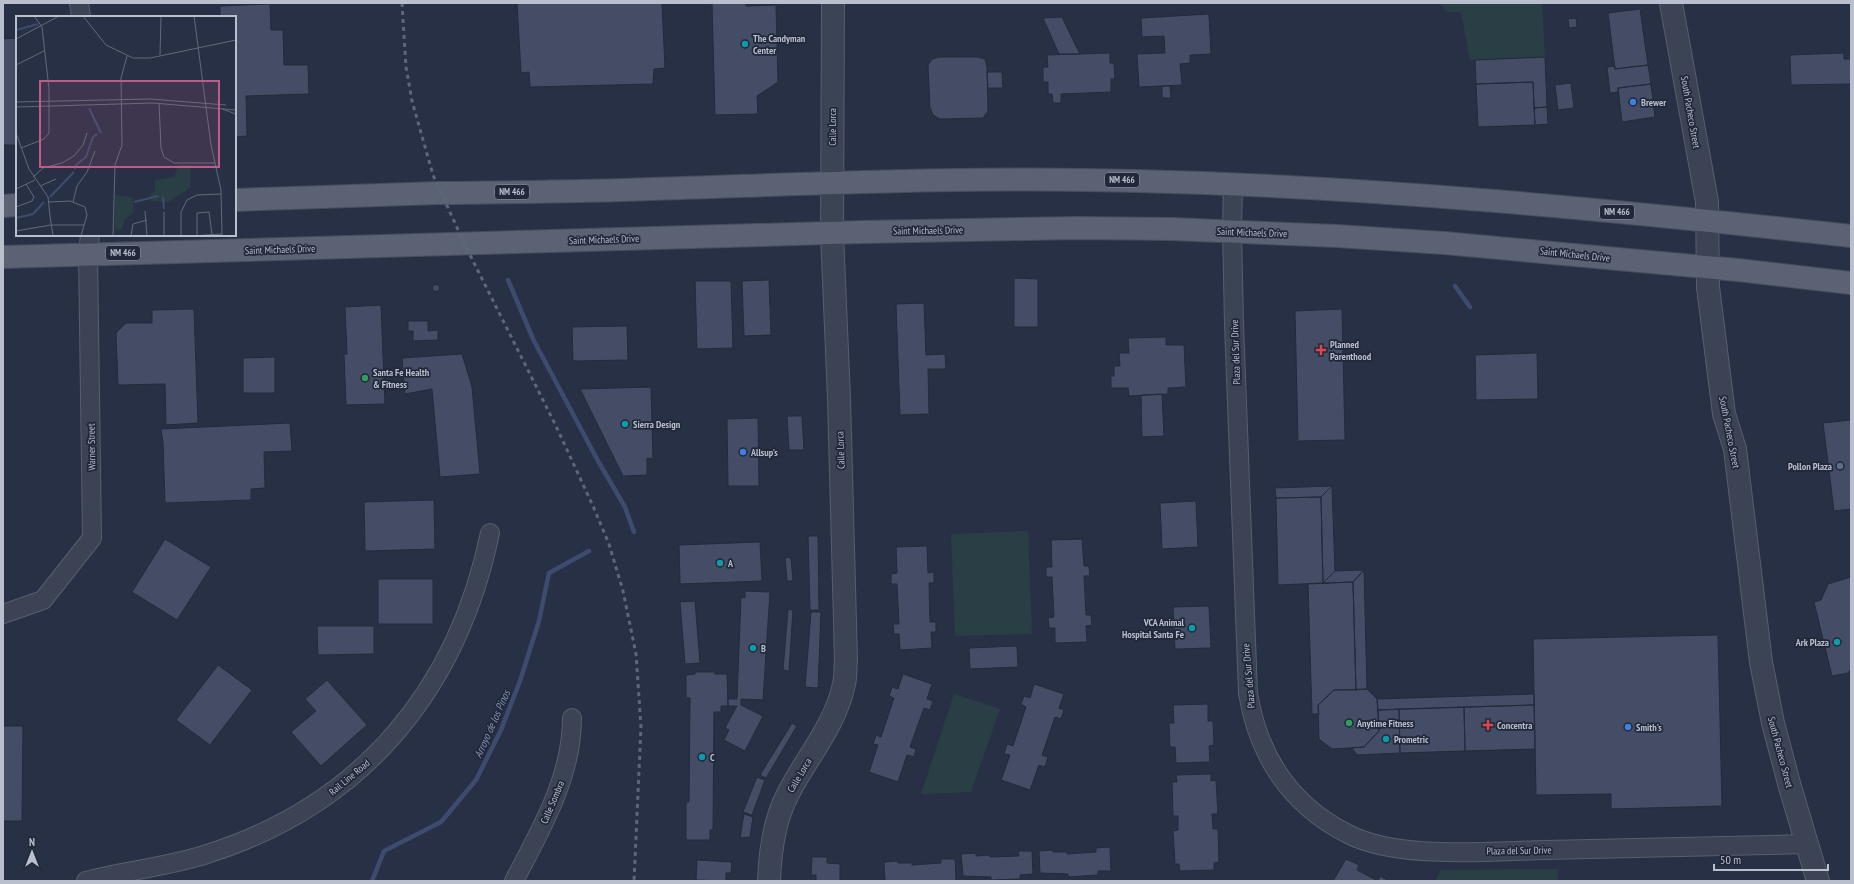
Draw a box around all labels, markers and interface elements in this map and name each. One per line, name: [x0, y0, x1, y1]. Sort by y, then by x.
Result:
inset map: [16, 16, 236, 236]
place label: The Candyman Center: [753, 32, 806, 57]
marker: The Candyman Center: [740, 39, 750, 49]
street label: South Pacheco Street: [1678, 75, 1703, 149]
place label: Brewer: [1641, 96, 1666, 109]
marker: Brewer: [1628, 97, 1638, 107]
street label: Calle Lorca: [826, 108, 839, 146]
road number: NM 466: [1105, 173, 1139, 187]
road number: NM 466: [495, 185, 529, 199]
road number: NM 466: [1600, 205, 1634, 219]
street label: Saint Michaels Drive: [893, 223, 963, 238]
street label: Saint Michaels Drive: [1217, 225, 1287, 240]
street label: Saint Michaels Drive: [569, 232, 639, 247]
street label: Saint Michaels Drive: [245, 242, 315, 257]
street label: Saint Michaels Drive: [1539, 244, 1611, 265]
road number: NM 466: [106, 246, 140, 260]
street label: Plaza del Sur Drive: [1228, 319, 1243, 385]
place label: Planned Parenthood: [1330, 338, 1372, 363]
marker: Planned Parenthood: [1315, 344, 1327, 356]
place label: Santa Fe Health & Fitness: [373, 366, 430, 391]
marker: Santa Fe Health & Fitness: [360, 373, 370, 383]
street label: South Pacheco Street: [1716, 395, 1743, 469]
place label: Sierra Design: [633, 418, 681, 431]
marker: Sierra Design: [620, 419, 630, 429]
street label: Warner Street: [85, 423, 98, 471]
street label: Calle Lorca: [833, 431, 848, 469]
place label: Allsup's: [750, 446, 778, 459]
marker: Allsup's: [738, 447, 748, 457]
place label: Pollon Plaza: [1788, 460, 1832, 473]
marker: Pollon Plaza: [1835, 461, 1845, 471]
place label: A: [727, 557, 734, 570]
marker: A: [715, 558, 725, 568]
place label: VCA Animal Hospital Santa Fe: [1122, 616, 1185, 641]
marker: VCA Animal Hospital Santa Fe: [1187, 623, 1197, 633]
place label: Ark Plaza: [1795, 636, 1829, 649]
marker: Ark Plaza: [1832, 637, 1842, 647]
place label: B: [761, 642, 766, 655]
marker: B: [748, 643, 758, 653]
street label: Plaza del Sur Drive: [1239, 643, 1258, 709]
water label: Arroyo de los Pinos: [471, 687, 514, 760]
street label: South Pacheco Street: [1765, 715, 1796, 789]
place label: Anytime Fitness: [1356, 717, 1414, 730]
marker: Anytime Fitness: [1344, 718, 1354, 728]
marker: Concentra: [1482, 719, 1494, 731]
place label: Concentra: [1497, 719, 1532, 732]
place label: Smith's: [1636, 721, 1662, 734]
marker: Smith's: [1623, 722, 1633, 732]
place label: Prometric: [1394, 733, 1429, 746]
marker: Prometric: [1381, 734, 1391, 744]
place label: C: [710, 751, 715, 764]
marker: C: [697, 752, 707, 762]
street label: Calle Lorca: [784, 756, 815, 795]
street label: Rail Line Road: [326, 757, 372, 798]
street label: Calle Sombra: [538, 779, 567, 826]
north arrow: [12, 832, 52, 872]
text: N: [29, 835, 35, 849]
street label: Plaza del Sur Drive: [1486, 843, 1552, 858]
scale bar: [1714, 846, 1828, 872]
text: 50 m: [1720, 852, 1741, 867]

